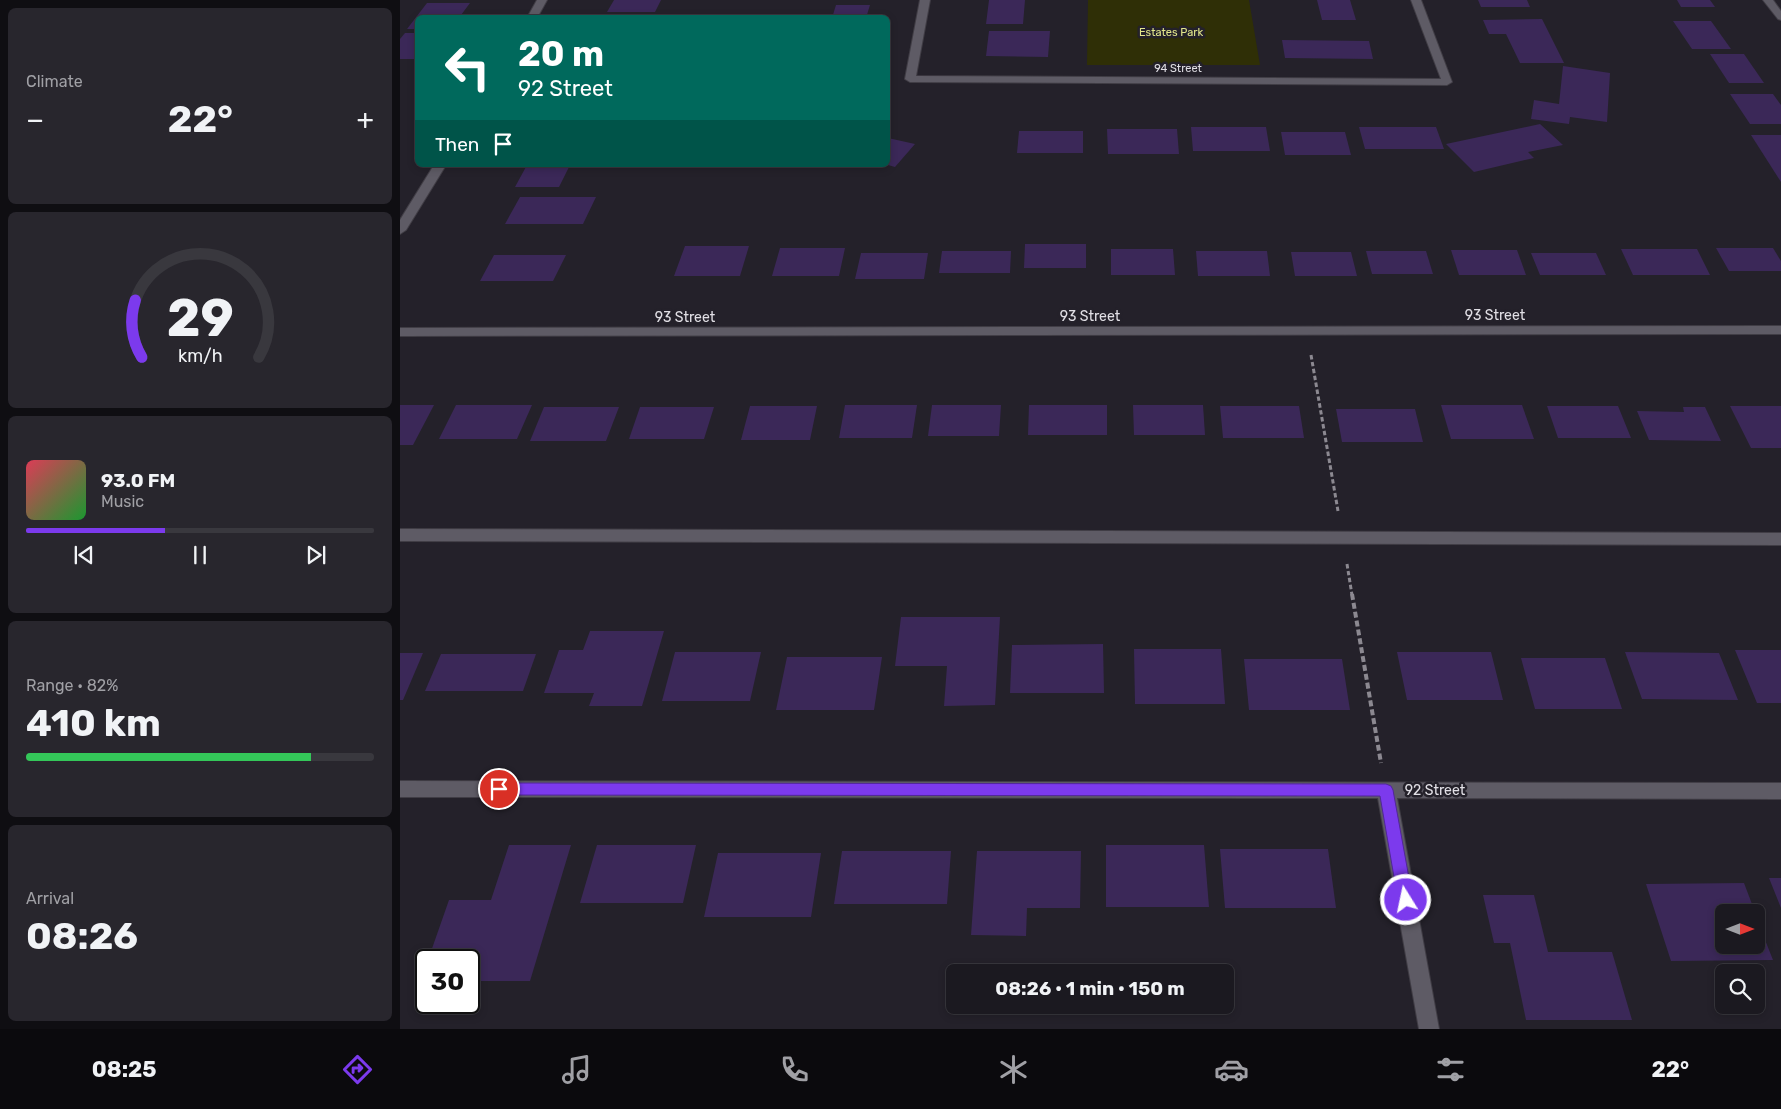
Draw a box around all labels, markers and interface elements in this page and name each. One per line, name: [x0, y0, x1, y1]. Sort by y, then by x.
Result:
park label: Estates Park: [1139, 26, 1203, 39]
text: 20 m: [518, 33, 604, 75]
icon: left: [435, 35, 500, 100]
street label: 94 Street: [1154, 62, 1203, 75]
text: Climate: [26, 72, 83, 91]
text: 92 Street: [518, 75, 613, 102]
text: 22°: [168, 96, 233, 142]
text: −: [26, 103, 44, 136]
text: +: [357, 103, 374, 136]
icon: arrive: [489, 130, 517, 158]
text: Then: [435, 133, 479, 156]
text: 29: [166, 287, 234, 349]
street label: 93 Street: [1465, 307, 1526, 324]
street label: 93 Street: [1060, 308, 1121, 325]
street label: 93 Street: [655, 309, 716, 326]
text: km/h: [178, 345, 222, 366]
text: 93.0 FM: [101, 469, 175, 492]
text: Music: [101, 492, 144, 511]
icon: previous: [70, 541, 98, 569]
icon: pause: [186, 541, 214, 569]
icon: next: [302, 541, 330, 569]
text: Range · 82%: [26, 676, 118, 695]
text: 410 km: [26, 700, 161, 746]
pin: [478, 768, 520, 810]
icon: arrive: [485, 775, 513, 803]
street label: 92 Street: [1405, 782, 1466, 799]
position arrow: [1379, 873, 1431, 925]
text: Arrival: [26, 889, 74, 908]
north arrow: [1715, 904, 1765, 954]
map controls: [1715, 904, 1765, 1014]
text: 08:26: [26, 913, 138, 959]
speed limit sign: 30: [415, 949, 480, 1014]
button: search: [1715, 964, 1765, 1014]
text: 08:26 · 1 min · 150 m: [995, 977, 1185, 1000]
icon: directions: [340, 1052, 375, 1087]
icon: music: [559, 1052, 594, 1087]
icon: phone: [777, 1052, 812, 1087]
icon: climate: [996, 1052, 1031, 1087]
icon: car: [1214, 1052, 1249, 1087]
icon: filters: [1433, 1052, 1468, 1087]
text: 08:25: [92, 1056, 157, 1083]
text: 22°: [1652, 1056, 1689, 1083]

